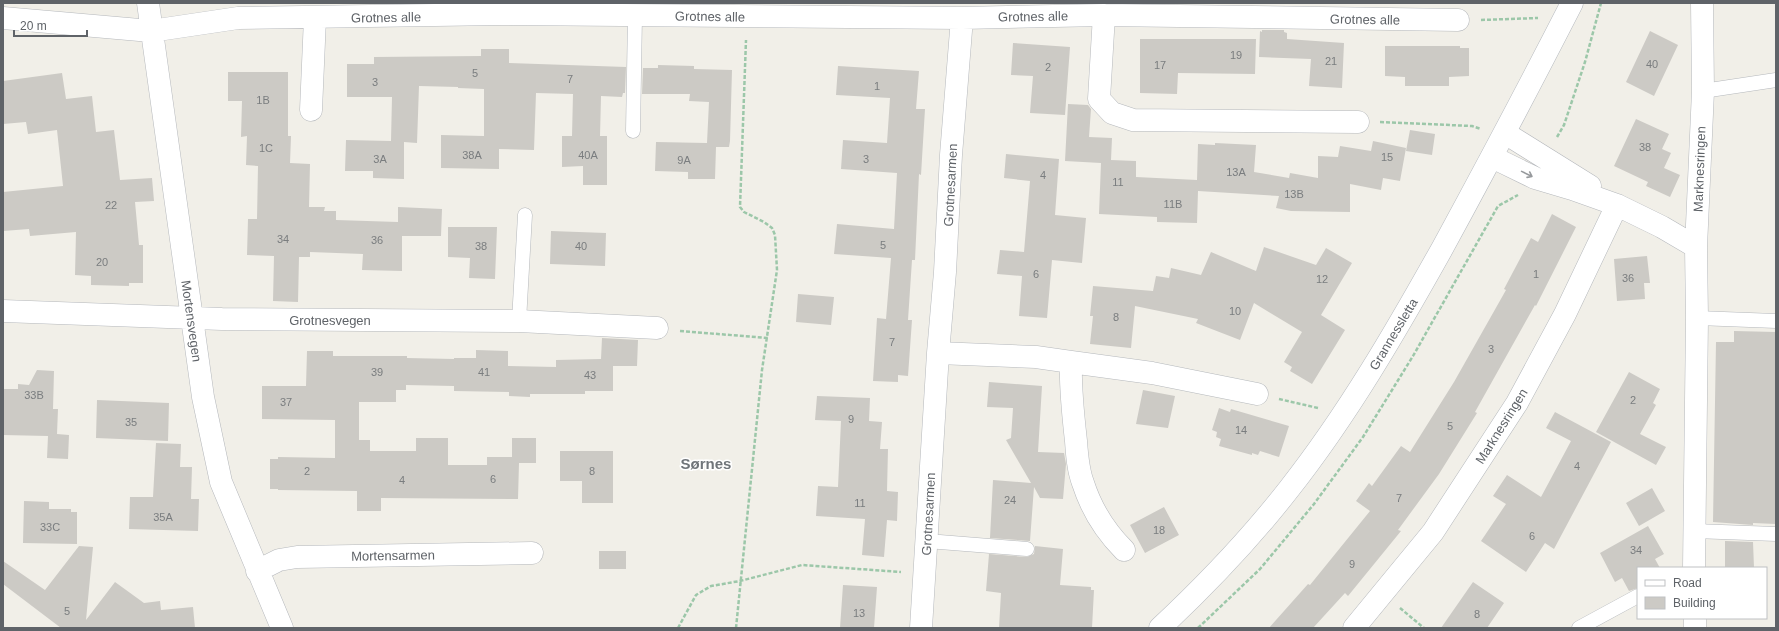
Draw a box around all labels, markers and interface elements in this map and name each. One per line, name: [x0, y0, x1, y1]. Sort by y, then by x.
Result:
street label: Grotnes alle: [675, 8, 745, 25]
street label: Grotnes alle: [998, 8, 1068, 25]
street label: Grotnes alle: [351, 9, 421, 26]
street label: Grotnes alle: [1330, 11, 1400, 28]
scale bar: [14, 12, 87, 38]
text: 20 m: [20, 19, 47, 33]
house number: 19: [1230, 49, 1242, 61]
house number: 21: [1325, 55, 1337, 67]
house number: 40: [1646, 58, 1658, 70]
house number: 17: [1154, 59, 1166, 71]
house number: 2: [1045, 61, 1051, 73]
house number: 5: [472, 67, 478, 79]
house number: 7: [567, 73, 573, 85]
house number: 3: [372, 76, 378, 88]
house number: 1: [874, 80, 880, 92]
house number: 1B: [256, 94, 270, 106]
street label: Marknesringen: [1691, 126, 1708, 212]
house number: 38: [1639, 141, 1651, 153]
house number: 1C: [259, 142, 273, 154]
street label: Grotnesarmen: [941, 143, 960, 227]
house number: 38A: [462, 149, 482, 161]
house number: 40A: [578, 149, 598, 161]
house number: 15: [1381, 151, 1393, 163]
house number: 3A: [373, 153, 387, 165]
house number: 3: [863, 153, 869, 165]
house number: 9A: [677, 154, 691, 166]
house number: 13A: [1226, 166, 1246, 178]
house number: 4: [1040, 169, 1046, 181]
one-way arrow: [1521, 171, 1533, 178]
house number: 11: [1112, 176, 1124, 188]
house number: 13B: [1284, 188, 1304, 200]
house number: 11B: [1164, 198, 1182, 210]
house number: 22: [105, 199, 117, 211]
house number: 34: [277, 233, 289, 245]
house number: 36: [371, 234, 383, 246]
house number: 5: [880, 239, 886, 251]
house number: 38: [475, 240, 487, 252]
house number: 40: [575, 240, 587, 252]
house number: 20: [96, 256, 108, 268]
house number: 6: [1033, 268, 1039, 280]
house number: 1: [1533, 268, 1539, 280]
house number: 36: [1622, 272, 1634, 284]
house number: 12: [1316, 273, 1328, 285]
street label: Mortensvegen: [178, 279, 205, 363]
street label: Grannessletta: [1366, 295, 1421, 373]
house number: 10: [1229, 305, 1241, 317]
house number: 8: [1113, 311, 1119, 323]
street label: Grotnesvegen: [289, 313, 371, 328]
house number: 7: [889, 336, 895, 348]
house number: 3: [1488, 343, 1494, 355]
house number: 39: [371, 366, 383, 378]
house number: 41: [478, 366, 490, 378]
house number: 43: [584, 369, 596, 381]
street label: Marknesringen: [1472, 386, 1531, 467]
house number: 33B: [24, 389, 44, 401]
house number: 2: [1630, 394, 1636, 406]
house number: 37: [280, 396, 292, 408]
house number: 9: [848, 413, 854, 425]
house number: 35: [125, 416, 137, 428]
house number: 5: [1447, 420, 1453, 432]
house number: 14: [1235, 424, 1247, 436]
district label: Sørnes: [681, 455, 731, 472]
house number: 4: [1574, 460, 1580, 472]
house number: 2: [304, 465, 310, 477]
house number: 8: [589, 465, 595, 477]
street label: Grotnesarmen: [919, 472, 938, 556]
house number: 6: [490, 473, 496, 485]
house number: 4: [399, 474, 405, 486]
house number: 7: [1396, 492, 1402, 504]
house number: 24: [1004, 494, 1016, 506]
house number: 11: [854, 497, 866, 509]
house number: 35A: [153, 511, 173, 523]
house number: 33C: [40, 521, 60, 533]
house number: 18: [1153, 524, 1165, 536]
house number: 6: [1529, 530, 1535, 542]
house number: 34: [1630, 544, 1642, 556]
street label: Mortensarmen: [351, 547, 435, 564]
house number: 9: [1349, 558, 1355, 570]
legend: [1637, 567, 1767, 619]
text: Road: [1673, 576, 1702, 590]
text: Building: [1673, 596, 1716, 610]
house number: 5: [64, 605, 70, 617]
house number: 13: [853, 607, 865, 619]
house number: 8: [1474, 608, 1480, 620]

